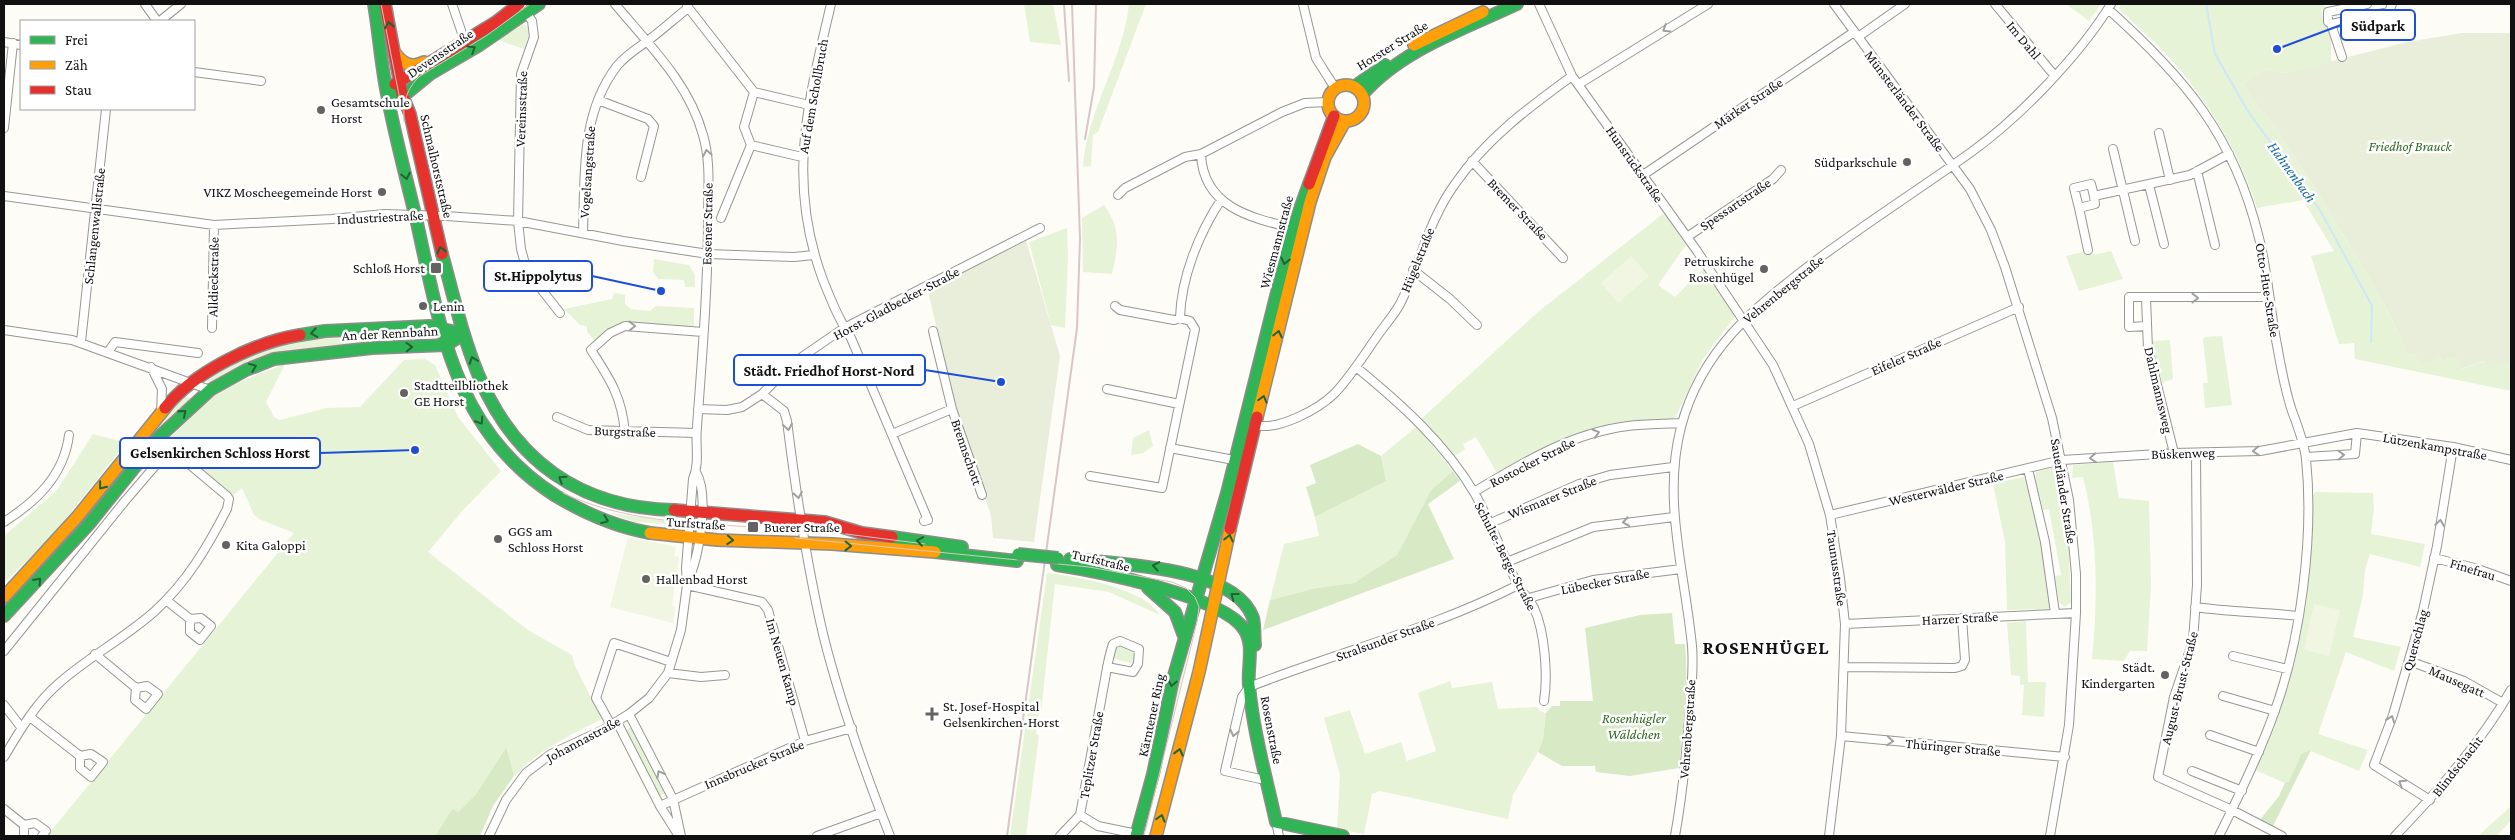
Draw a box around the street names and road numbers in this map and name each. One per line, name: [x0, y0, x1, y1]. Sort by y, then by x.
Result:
street label: Horster Straße: [1353, 17, 1431, 73]
street label: Im Dahl: [2003, 18, 2045, 63]
street label: Devensstraße: [404, 25, 476, 81]
street label: Auf dem Schollbruch: [795, 37, 831, 155]
street label: Münsterländer Straße: [1862, 47, 1948, 155]
street label: Vereinsstraße: [512, 71, 530, 147]
street label: Märker Straße: [1711, 74, 1785, 132]
street label: Schmalhorststraße: [417, 113, 457, 219]
street label: Hunsrückstraße: [1603, 123, 1667, 205]
street label: Vogelsangstraße: [576, 125, 598, 219]
street label: Schlangenwallstraße: [80, 167, 108, 285]
street label: Spessartstraße: [1696, 174, 1774, 234]
street label: Bremer Straße: [1485, 175, 1551, 243]
street label: Essener Straße: [698, 183, 716, 265]
street label: Wiesmannstraße: [1256, 194, 1296, 290]
street label: Industriestraße: [336, 207, 424, 227]
street label: Hügelstraße: [1397, 225, 1437, 295]
street label: Alldieckstraße: [204, 237, 222, 317]
street label: Otto-Hue-Straße: [2253, 242, 2283, 338]
street label: Vehrenbergstraße: [1739, 251, 1827, 327]
street label: Horst-Gladbecker-Straße: [830, 263, 962, 343]
street label: An der Rennbahn: [341, 322, 439, 344]
street label: Eifeler Straße: [1868, 333, 1944, 379]
street label: Dahlmannsweg: [2141, 345, 2177, 435]
street label: Brennschott: [948, 417, 986, 487]
street label: Burgstraße: [594, 422, 656, 440]
street label: Lützenkampstraße: [2382, 429, 2488, 463]
street label: Rostocker Straße: [1487, 434, 1577, 490]
street label: Sauerländer Straße: [2048, 437, 2080, 545]
street label: Büskenweg: [2151, 444, 2215, 462]
street label: Westerwälder Straße: [1887, 467, 2005, 509]
street label: Wismarer Straße: [1505, 472, 1599, 522]
street label: Schulte-Berge-Straße: [1472, 499, 1540, 613]
street label: Turfstraße: [666, 513, 726, 533]
street label: Taunusstraße: [1824, 529, 1850, 607]
street label: Turfstraße: [1070, 546, 1132, 574]
street label: Finefrau: [2448, 554, 2498, 584]
street label: Lübecker Straße: [1559, 565, 1651, 597]
street label: Querschlag: [2399, 607, 2431, 673]
street label: Harzer Straße: [1921, 608, 1999, 628]
street label: Stralsunder Straße: [1333, 614, 1437, 664]
street label: Im Neuen Kamp: [763, 616, 803, 708]
street label: August-Brust-Straße: [2157, 630, 2201, 746]
street label: Mausegatt: [2427, 662, 2488, 701]
street label: Kärntener Ring: [1134, 672, 1168, 758]
street label: Vehrenbergstraße: [1676, 679, 1698, 779]
street label: Rosenstraße: [1258, 695, 1286, 765]
street label: Teplitzer Straße: [1075, 710, 1107, 800]
street label: Johannastraße: [541, 713, 623, 766]
street label: Blindschacht: [2428, 732, 2486, 800]
street label: Thüringer Straße: [1905, 735, 2001, 759]
street label: Innsbrucker Straße: [702, 736, 806, 792]

